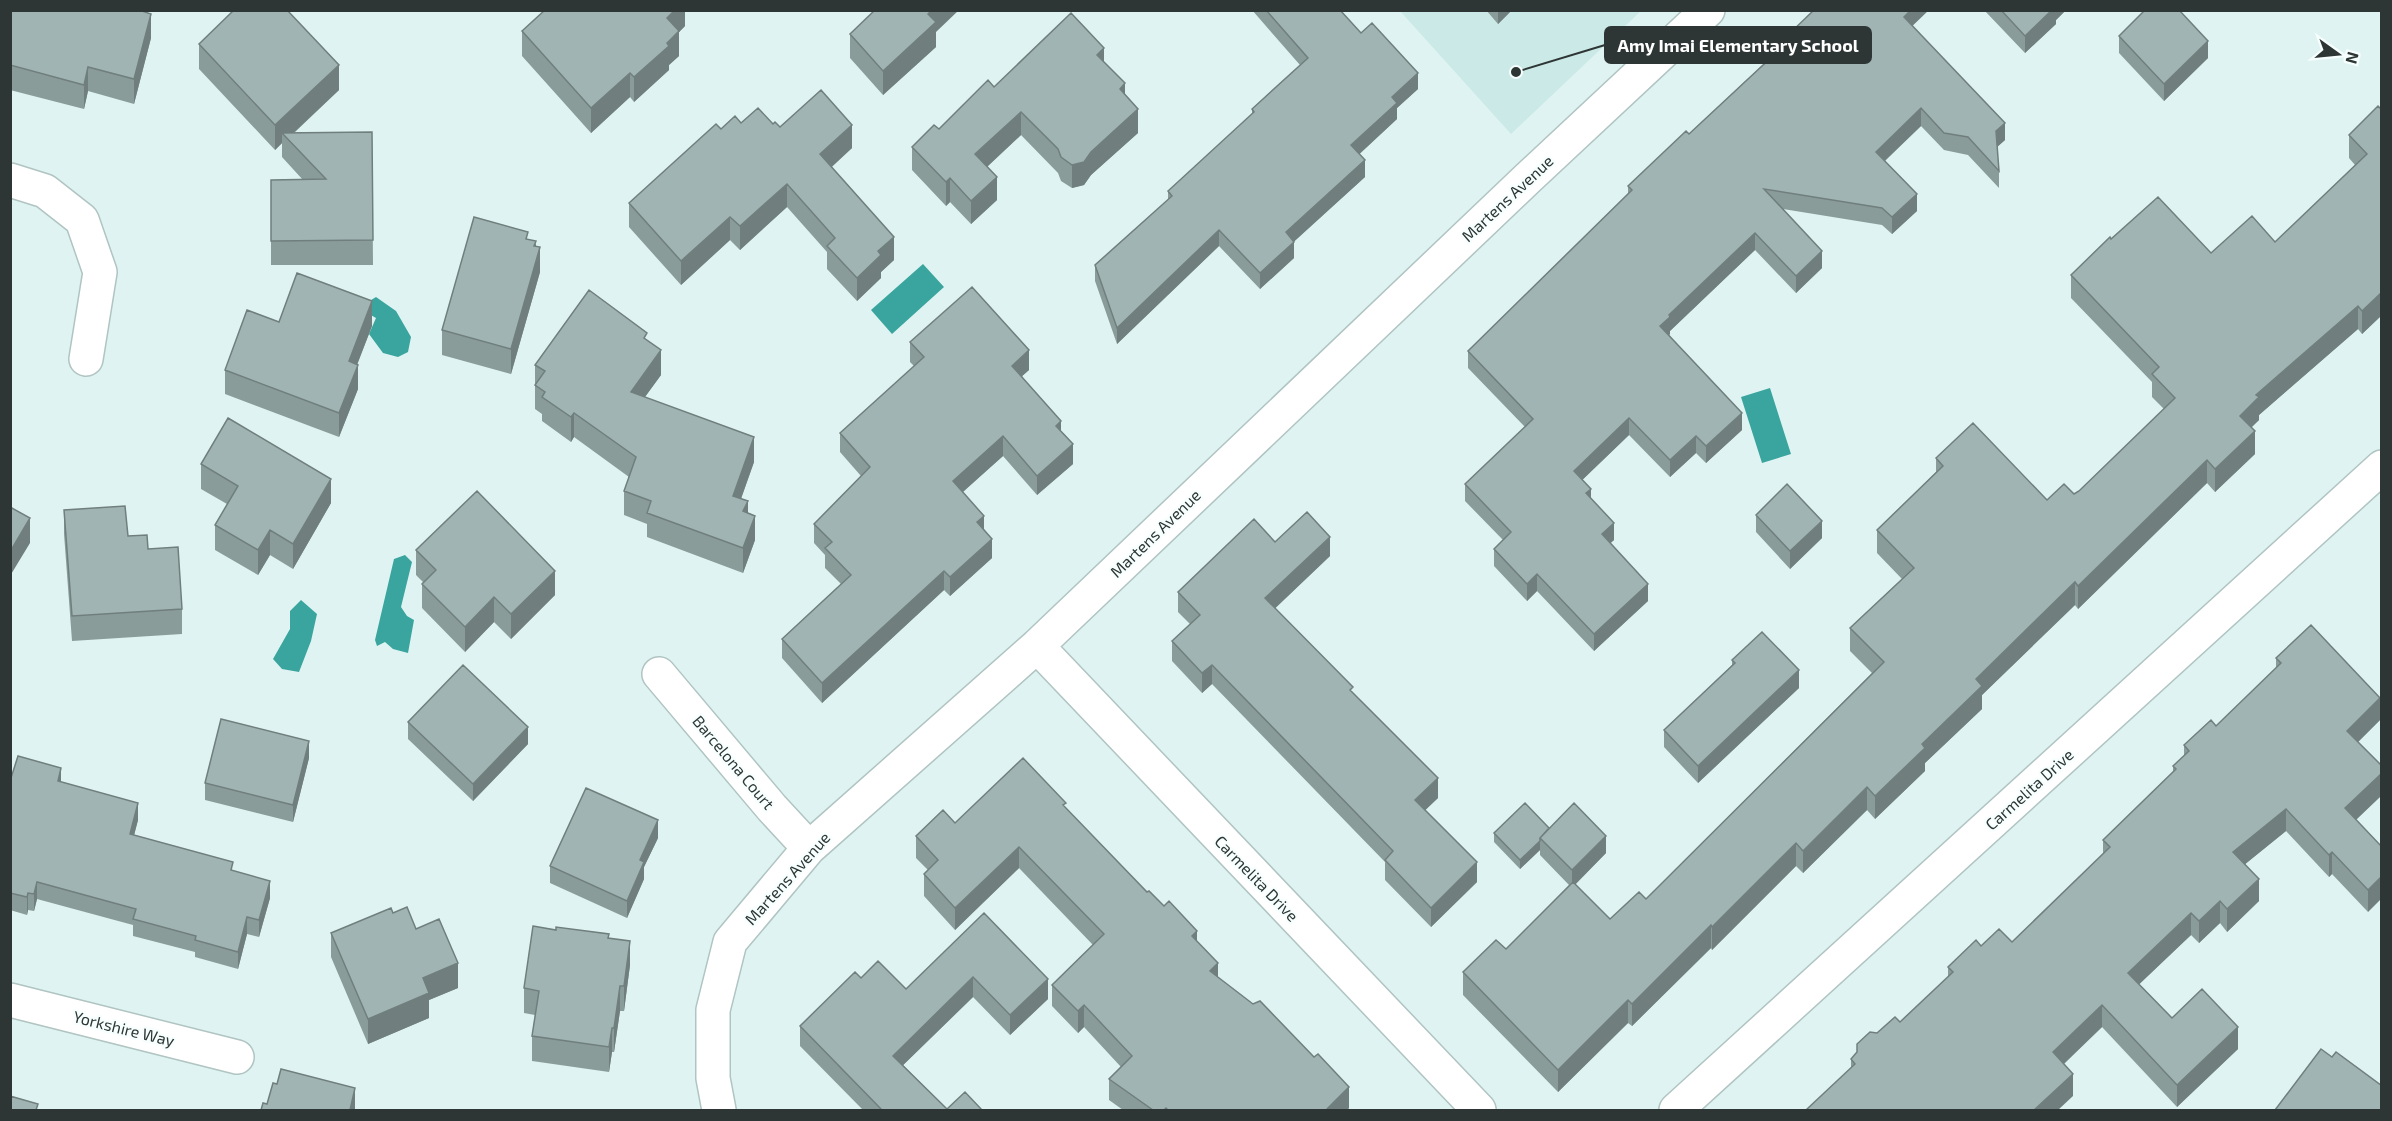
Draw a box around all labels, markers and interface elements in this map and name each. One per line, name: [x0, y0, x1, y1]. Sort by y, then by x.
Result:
north arrow: [2308, 24, 2368, 84]
callout: Amy Imai Elementary School: [1605, 27, 1871, 63]
text: Amy Imai Elementary School: [1617, 34, 1859, 56]
text: N: [2342, 50, 2364, 66]
street label: Martens Avenue: [1457, 151, 1557, 245]
street label: Martens Avenue: [1106, 485, 1204, 581]
street label: Barcelona Court: [689, 711, 779, 813]
street label: Carmelita Drive: [1981, 744, 2077, 834]
street label: Martens Avenue: [740, 828, 834, 928]
street label: Carmelita Drive: [1211, 831, 1303, 925]
street label: Yorkshire Way: [71, 1006, 177, 1050]

